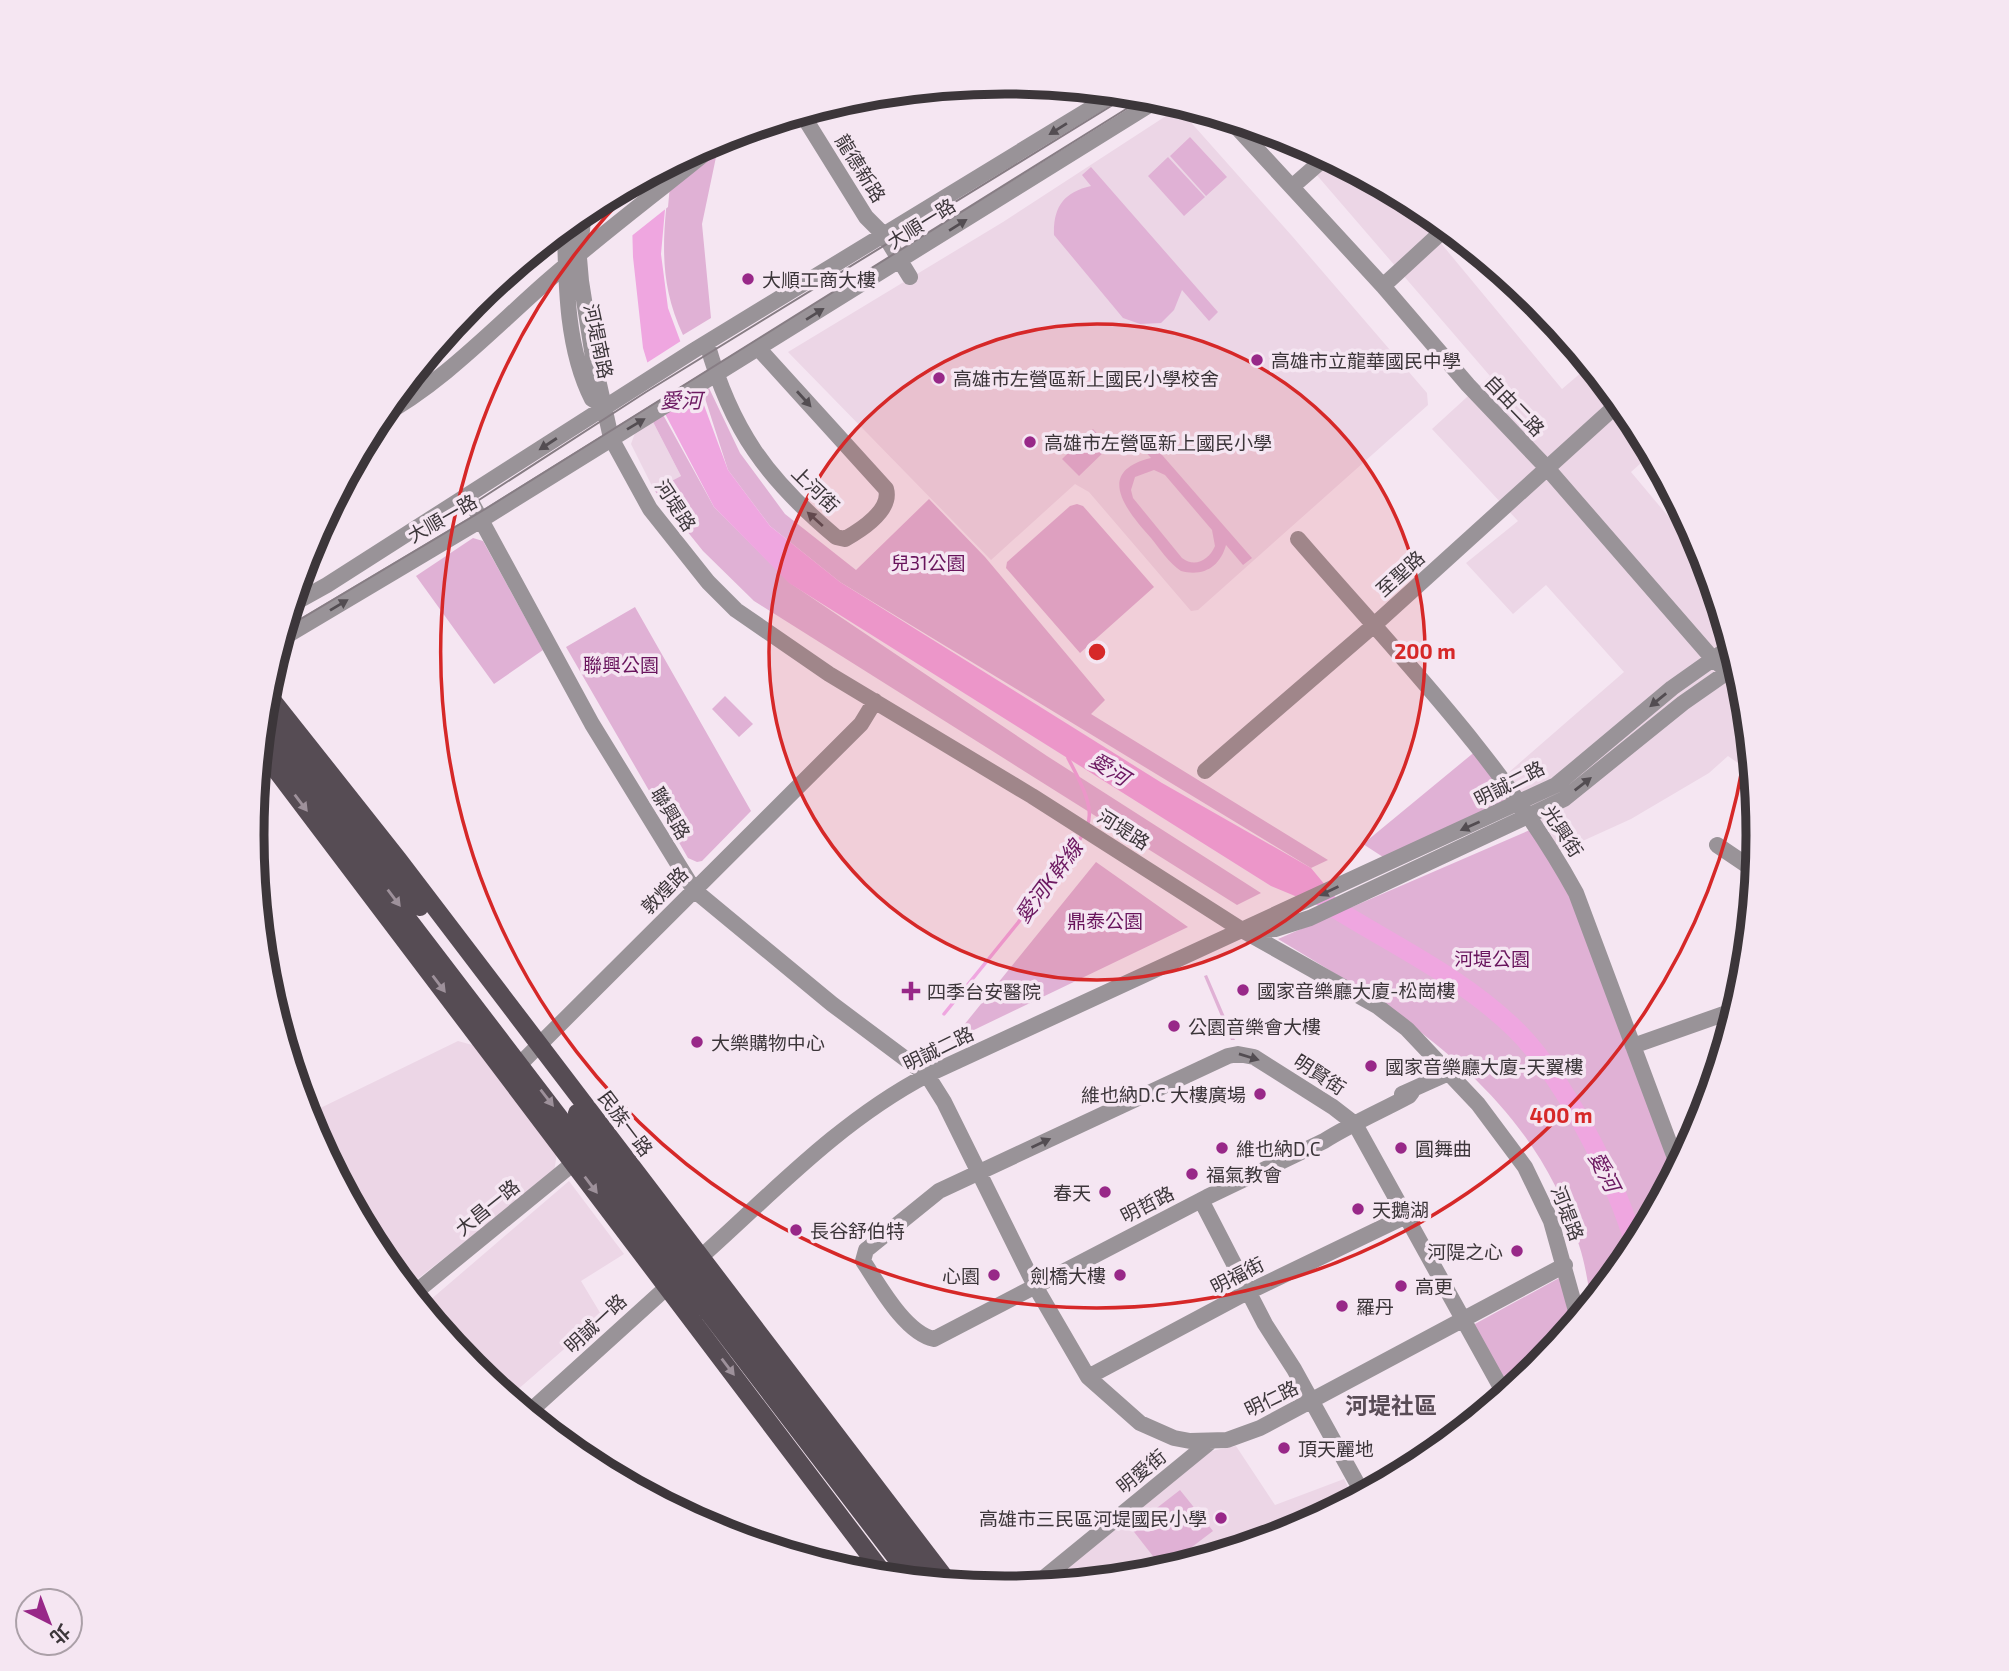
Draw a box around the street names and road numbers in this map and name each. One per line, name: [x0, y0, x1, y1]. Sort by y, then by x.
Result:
street label: 龍德新路: [831, 130, 891, 206]
street label: 大順一路: [883, 193, 959, 253]
street label: 河堤南路: [580, 301, 618, 381]
street label: 自由二路: [1480, 370, 1550, 440]
street label: 上河街: [788, 461, 844, 517]
street label: 河堤路: [651, 475, 701, 535]
street label: 大順一路: [403, 489, 481, 547]
street label: 至聖路: [1371, 545, 1429, 601]
street label: 明誠二路: [1470, 755, 1548, 811]
street label: 聯興路: [646, 783, 696, 843]
street label: 光興街: [1538, 801, 1588, 861]
street label: 河堤路: [1094, 804, 1154, 854]
street label: 敦煌路: [636, 862, 692, 918]
street label: 明誠二路: [899, 1021, 977, 1075]
street label: 明賢街: [1290, 1049, 1350, 1099]
street label: 民族一路: [594, 1086, 658, 1160]
street label: 大昌一路: [450, 1174, 524, 1240]
street label: 明哲路: [1116, 1181, 1178, 1227]
street label: 河堤路: [1547, 1182, 1589, 1244]
street label: 明福街: [1206, 1252, 1268, 1298]
street label: 明誠一路: [559, 1289, 631, 1357]
street label: 明仁路: [1240, 1375, 1302, 1421]
street label: 明愛街: [1112, 1444, 1170, 1498]

